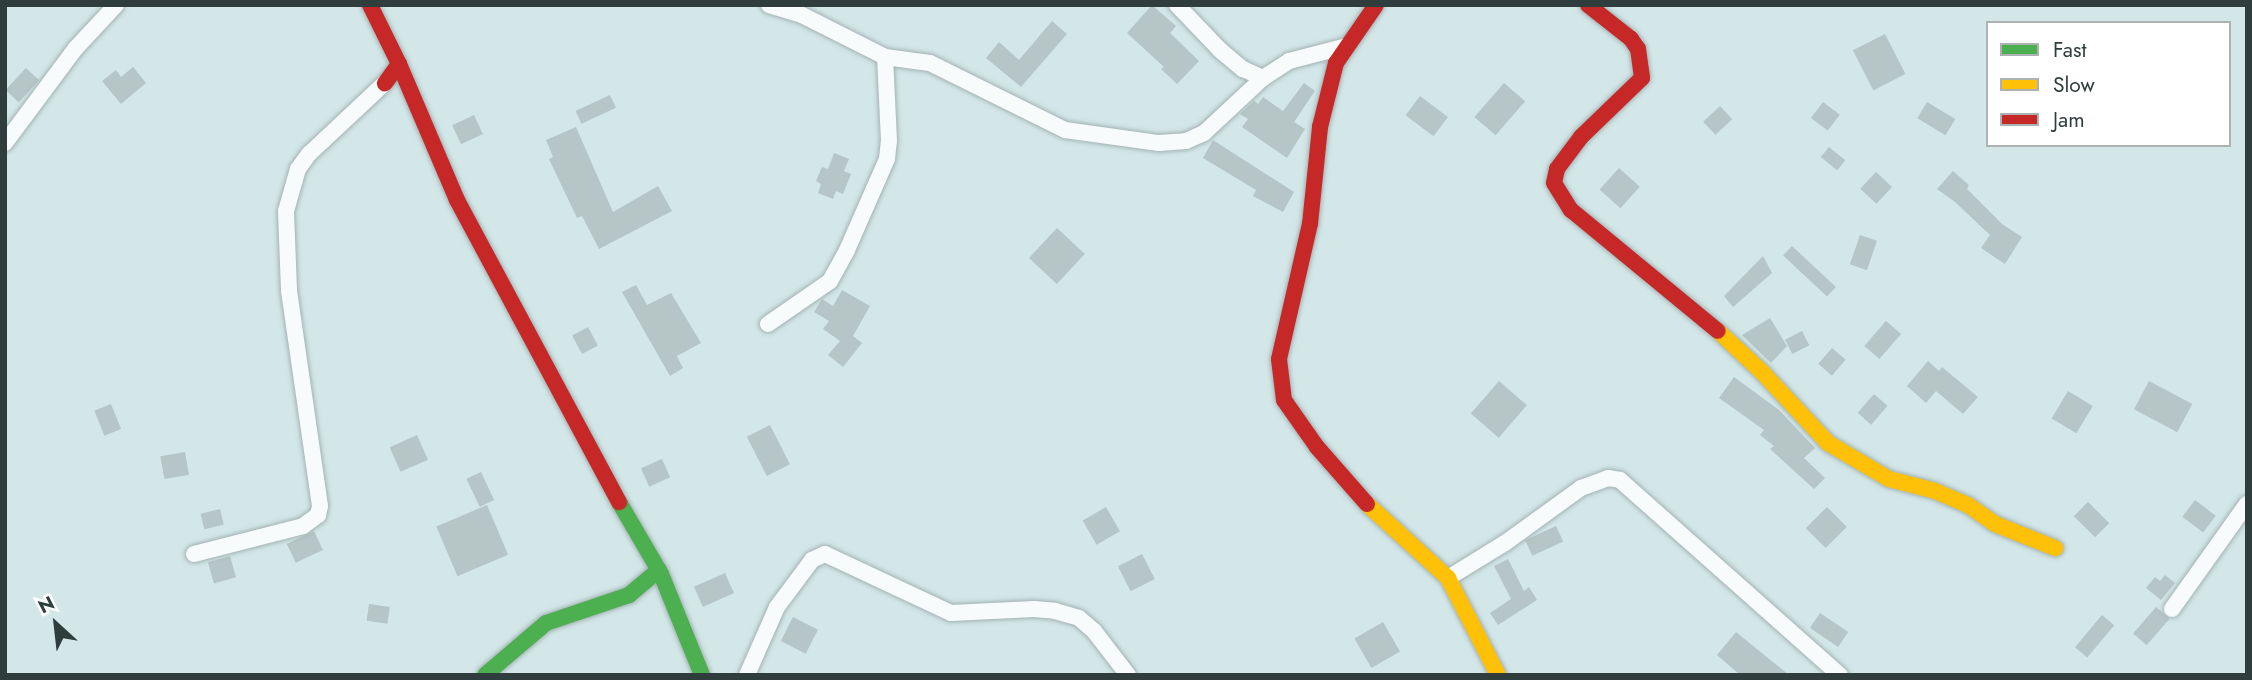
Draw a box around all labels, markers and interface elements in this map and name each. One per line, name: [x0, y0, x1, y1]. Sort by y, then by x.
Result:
legend: [1986, 21, 2231, 147]
text: Fast: [2053, 35, 2086, 65]
text: Slow: [2053, 70, 2095, 100]
text: Jam: [2053, 105, 2085, 135]
north arrow: [21, 589, 91, 659]
text: N: [33, 589, 59, 620]

